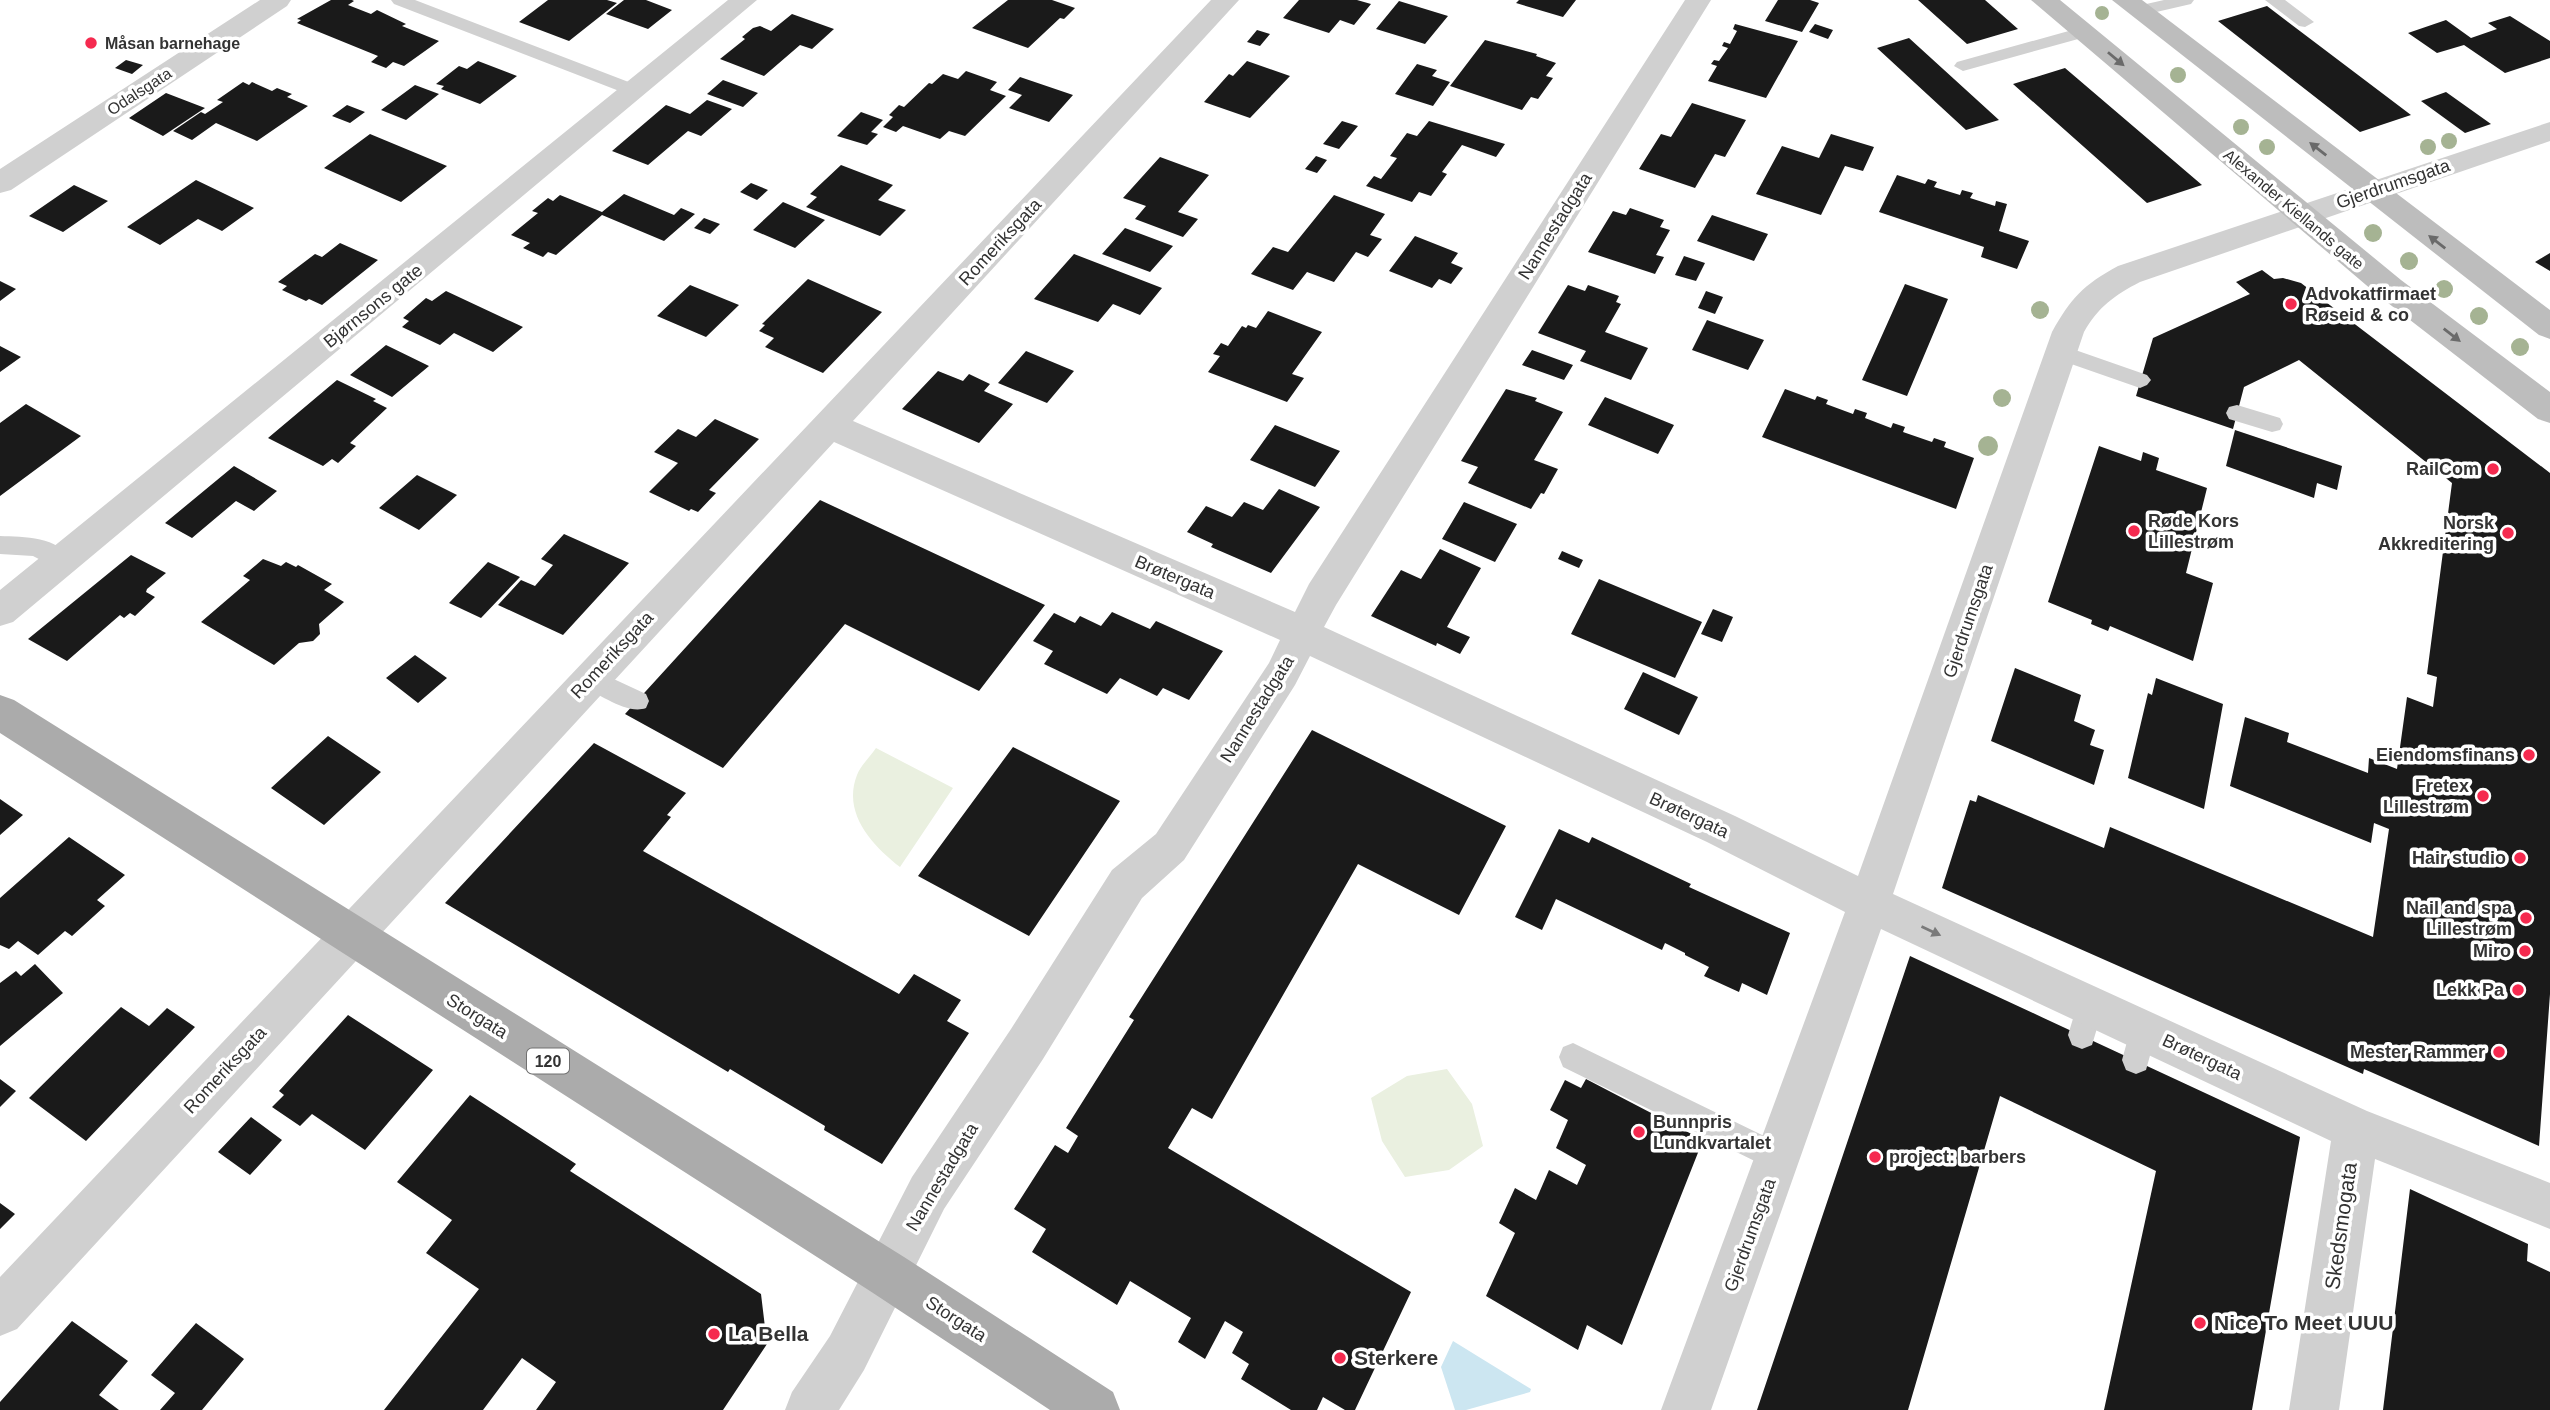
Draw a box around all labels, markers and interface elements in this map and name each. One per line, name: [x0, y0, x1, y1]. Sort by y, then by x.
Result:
marker: Måsan barnehage: [83, 35, 99, 51]
place label: Måsan barnehage: [105, 35, 240, 52]
one-way arrow: [2106, 52, 2124, 67]
street label: Odalsgata: [104, 64, 175, 118]
one-way arrow: [2309, 143, 2327, 157]
street label: Alexander Kiellands gate: [2220, 146, 2367, 273]
street label: Gjerdrumsgata: [2333, 155, 2453, 213]
street label: Nannestadgata: [1514, 168, 1596, 283]
street label: Romeriksgata: [955, 194, 1046, 289]
one-way arrow: [2428, 235, 2446, 249]
street label: Bjørnsons gate: [320, 260, 426, 352]
place label: Advokatfirmaet Røseid & co: [2305, 284, 2436, 325]
marker: Advokatfirmaet Røseid & co: [2283, 296, 2299, 312]
one-way arrow: [2443, 328, 2461, 342]
place label: RailCom: [2406, 459, 2479, 479]
marker: RailCom: [2485, 461, 2501, 477]
place label: Røde Kors Lillestrøm: [2148, 511, 2239, 552]
place label: Norsk Akkreditering: [2378, 513, 2495, 554]
marker: Røde Kors Lillestrøm: [2126, 523, 2142, 539]
marker: Norsk Akkreditering: [2500, 525, 2516, 541]
street label: Brøtergata: [1132, 551, 1219, 603]
street label: Gjerdrumsgata: [1939, 561, 1997, 681]
street label: Romeriksgata: [567, 607, 658, 702]
street label: Nannestadgata: [1216, 651, 1298, 766]
place label: Eiendomsfinans: [2376, 745, 2515, 765]
marker: Eiendomsfinans: [2521, 747, 2537, 763]
place label: Fretex Lillestrøm: [2383, 776, 2469, 817]
street label: Brøtergata: [1646, 788, 1733, 842]
marker: Fretex Lillestrøm: [2475, 788, 2491, 804]
place label: Hair studio: [2412, 848, 2506, 868]
marker: Hair studio: [2512, 850, 2528, 866]
place label: Nail and spa Lillestrøm: [2406, 898, 2513, 939]
marker: Nail and spa Lillestrøm: [2518, 910, 2534, 926]
one-way arrow: [1921, 925, 1941, 937]
place label: Miro: [2473, 941, 2511, 961]
marker: Miro: [2517, 943, 2533, 959]
place label: Lekk Pa: [2436, 980, 2505, 1000]
marker: Lekk Pa: [2510, 982, 2526, 998]
street label: Storgata: [443, 989, 512, 1043]
street label: Romeriksgata: [180, 1022, 271, 1117]
street label: Brøtergata: [2159, 1030, 2246, 1084]
place label: Mester Rammer: [2350, 1042, 2485, 1062]
marker: Mester Rammer: [2491, 1044, 2507, 1060]
road number: 120: [527, 1049, 569, 1074]
place label: Bunnpris Lundkvartalet: [1653, 1112, 1771, 1153]
street label: Nannestadgata: [902, 1119, 983, 1234]
marker: Bunnpris Lundkvartalet: [1631, 1124, 1647, 1140]
place label: project: barbers: [1889, 1147, 2026, 1167]
marker: project: barbers: [1867, 1149, 1883, 1165]
street label: Skedsmogata: [2320, 1160, 2361, 1291]
street label: Gjerdrumsgata: [1720, 1175, 1780, 1294]
street label: Storgata: [922, 1292, 991, 1346]
place label: Nice To Meet UUU: [2214, 1311, 2393, 1334]
marker: Nice To Meet UUU: [2192, 1315, 2208, 1331]
place label: La Bella: [728, 1322, 809, 1345]
marker: La Bella: [706, 1326, 722, 1342]
place label: Sterkere: [1354, 1346, 1438, 1369]
marker: Sterkere: [1332, 1350, 1348, 1366]

